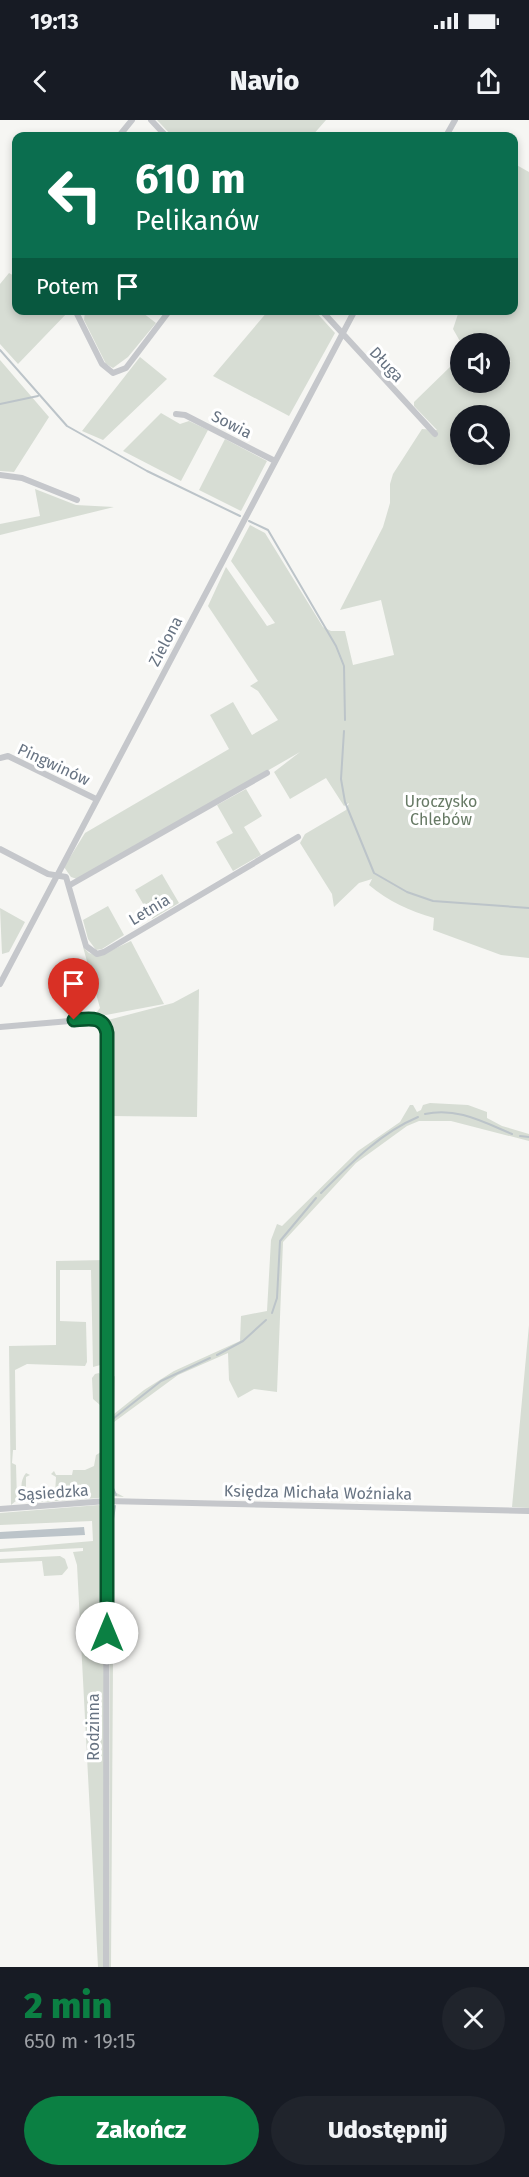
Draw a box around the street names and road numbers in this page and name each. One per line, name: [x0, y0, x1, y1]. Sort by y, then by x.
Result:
street label: Długa: [366, 343, 408, 386]
street label: Sowia: [208, 406, 255, 443]
street label: Zielona: [144, 613, 186, 669]
street label: Pingwinów: [15, 739, 93, 790]
street label: Letnia: [125, 890, 173, 929]
street label: Sąsiedzka: [17, 1481, 89, 1505]
street label: Księdza Michała Woźniaka: [224, 1481, 412, 1504]
street label: Rodzinna: [84, 1693, 103, 1761]

